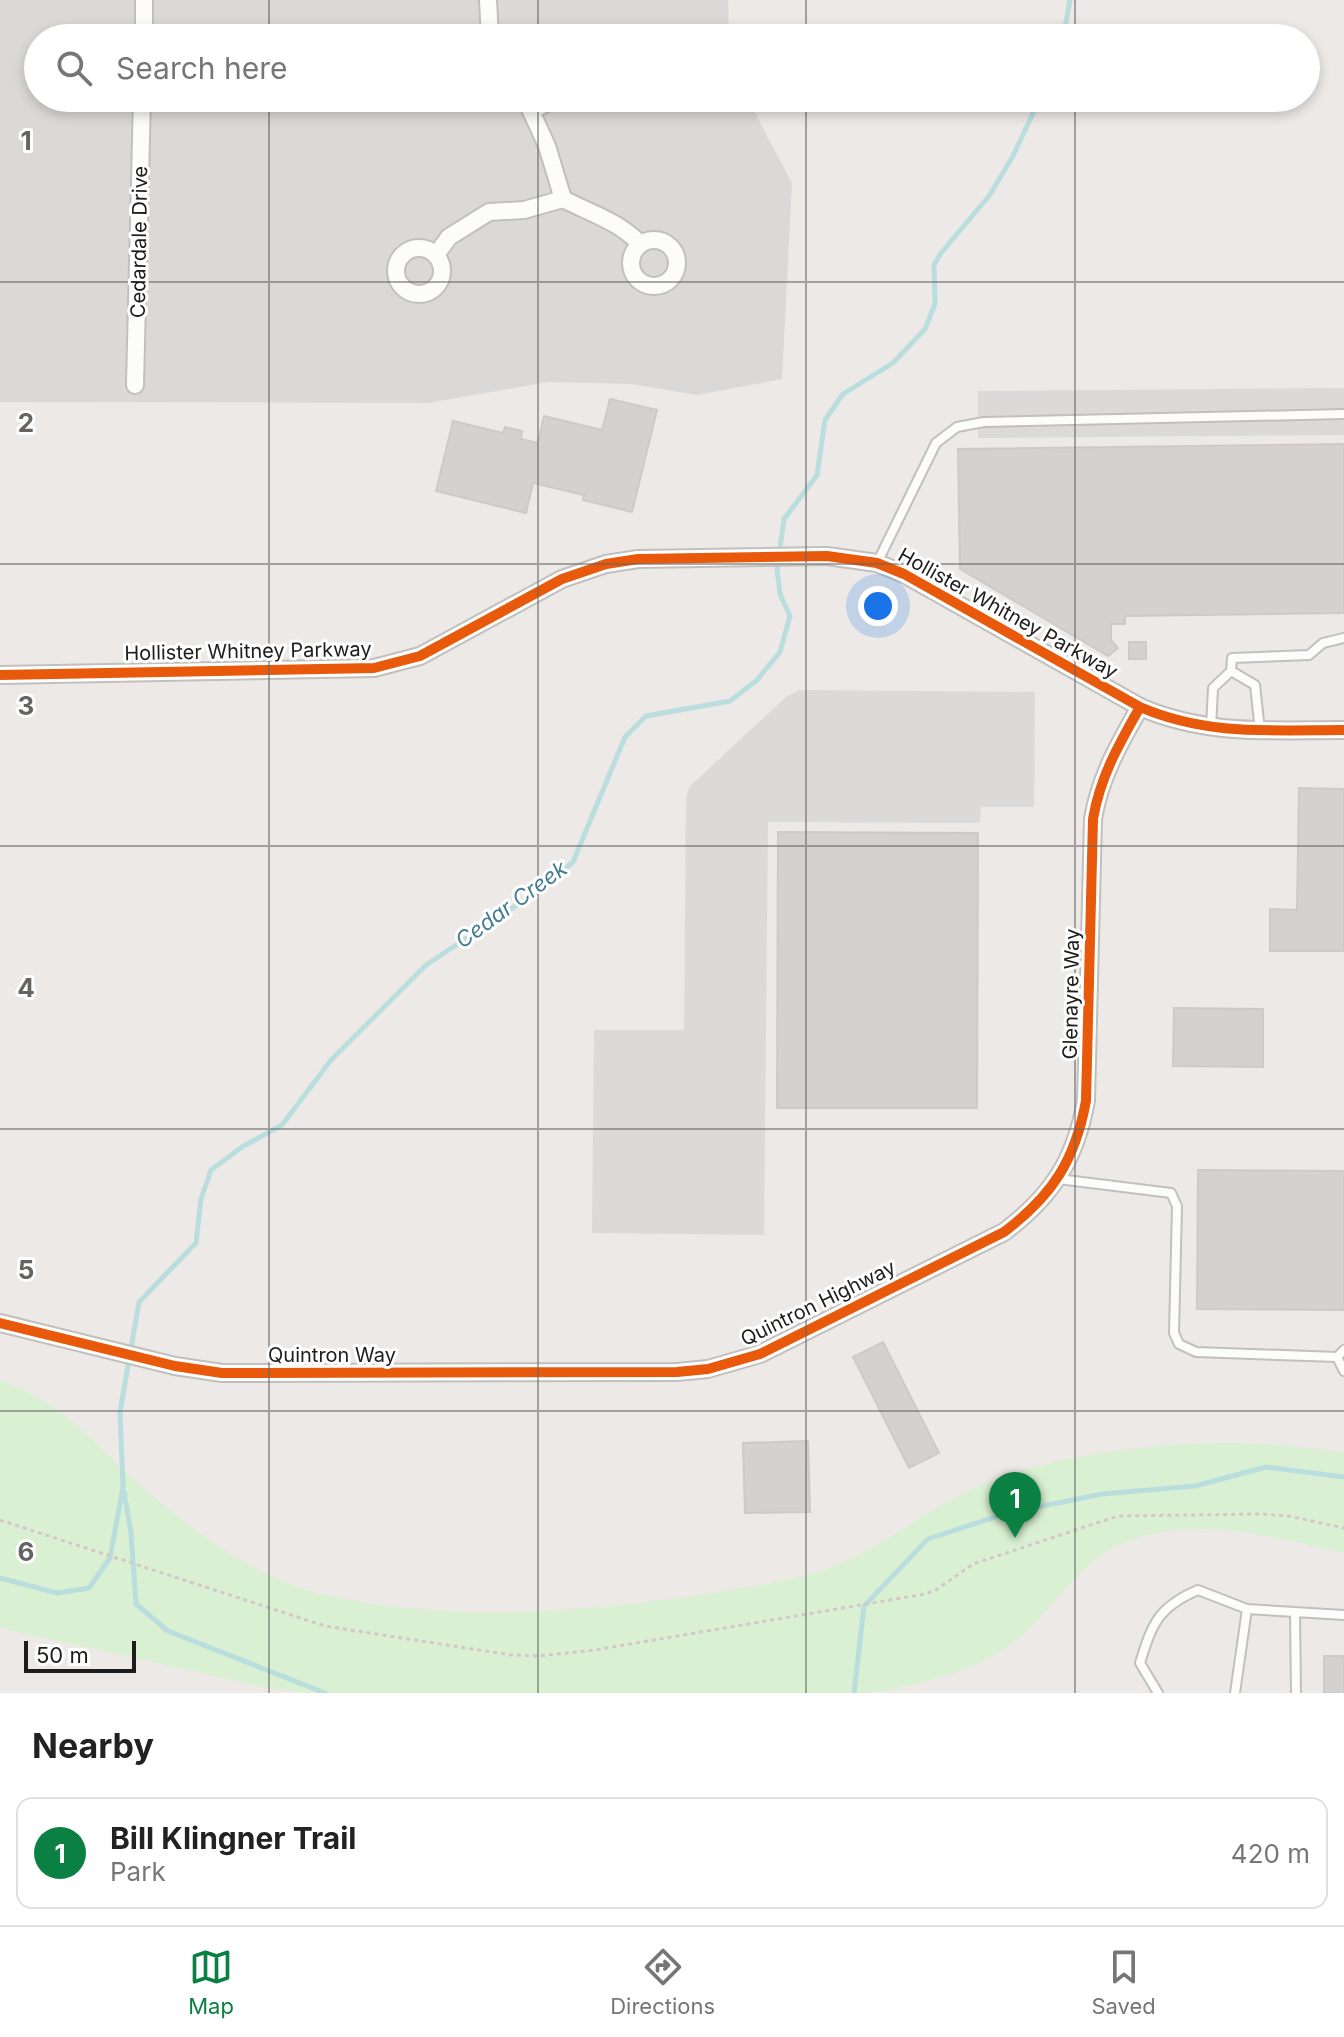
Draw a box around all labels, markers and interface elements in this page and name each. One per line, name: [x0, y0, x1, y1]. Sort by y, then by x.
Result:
search box: [24, 24, 1320, 112]
icon: search: [52, 46, 96, 90]
text: Search here: [116, 50, 288, 86]
text: 1: [20, 125, 32, 156]
street label: Cedardale Drive: [126, 166, 152, 318]
text: 2: [18, 407, 34, 438]
street label: Hollister Whitney Parkway: [894, 543, 1122, 683]
your location: [858, 586, 898, 626]
street label: Hollister Whitney Parkway: [124, 637, 372, 665]
text: 3: [18, 690, 34, 721]
water label: Cedar Creek: [450, 854, 573, 953]
street label: Glenayre Way: [1058, 928, 1084, 1060]
text: 4: [17, 972, 35, 1003]
text: 5: [18, 1254, 34, 1285]
street label: Quintron Highway: [737, 1255, 899, 1351]
street label: Quintron Way: [268, 1343, 396, 1367]
pin: 1: [989, 1472, 1041, 1538]
text: 6: [18, 1536, 34, 1567]
scale bar: [24, 1637, 136, 1673]
text: 50 m: [36, 1642, 89, 1668]
text: Nearby: [32, 1725, 154, 1766]
text: Bill Klingner Trail: [110, 1820, 357, 1856]
text: 1: [54, 1838, 66, 1869]
text: 420 m: [1231, 1838, 1310, 1869]
text: Park: [110, 1856, 166, 1887]
tab: Map: [188, 1945, 234, 2019]
tab: Directions: [610, 1945, 715, 2019]
tab: Saved: [1091, 1945, 1156, 2019]

